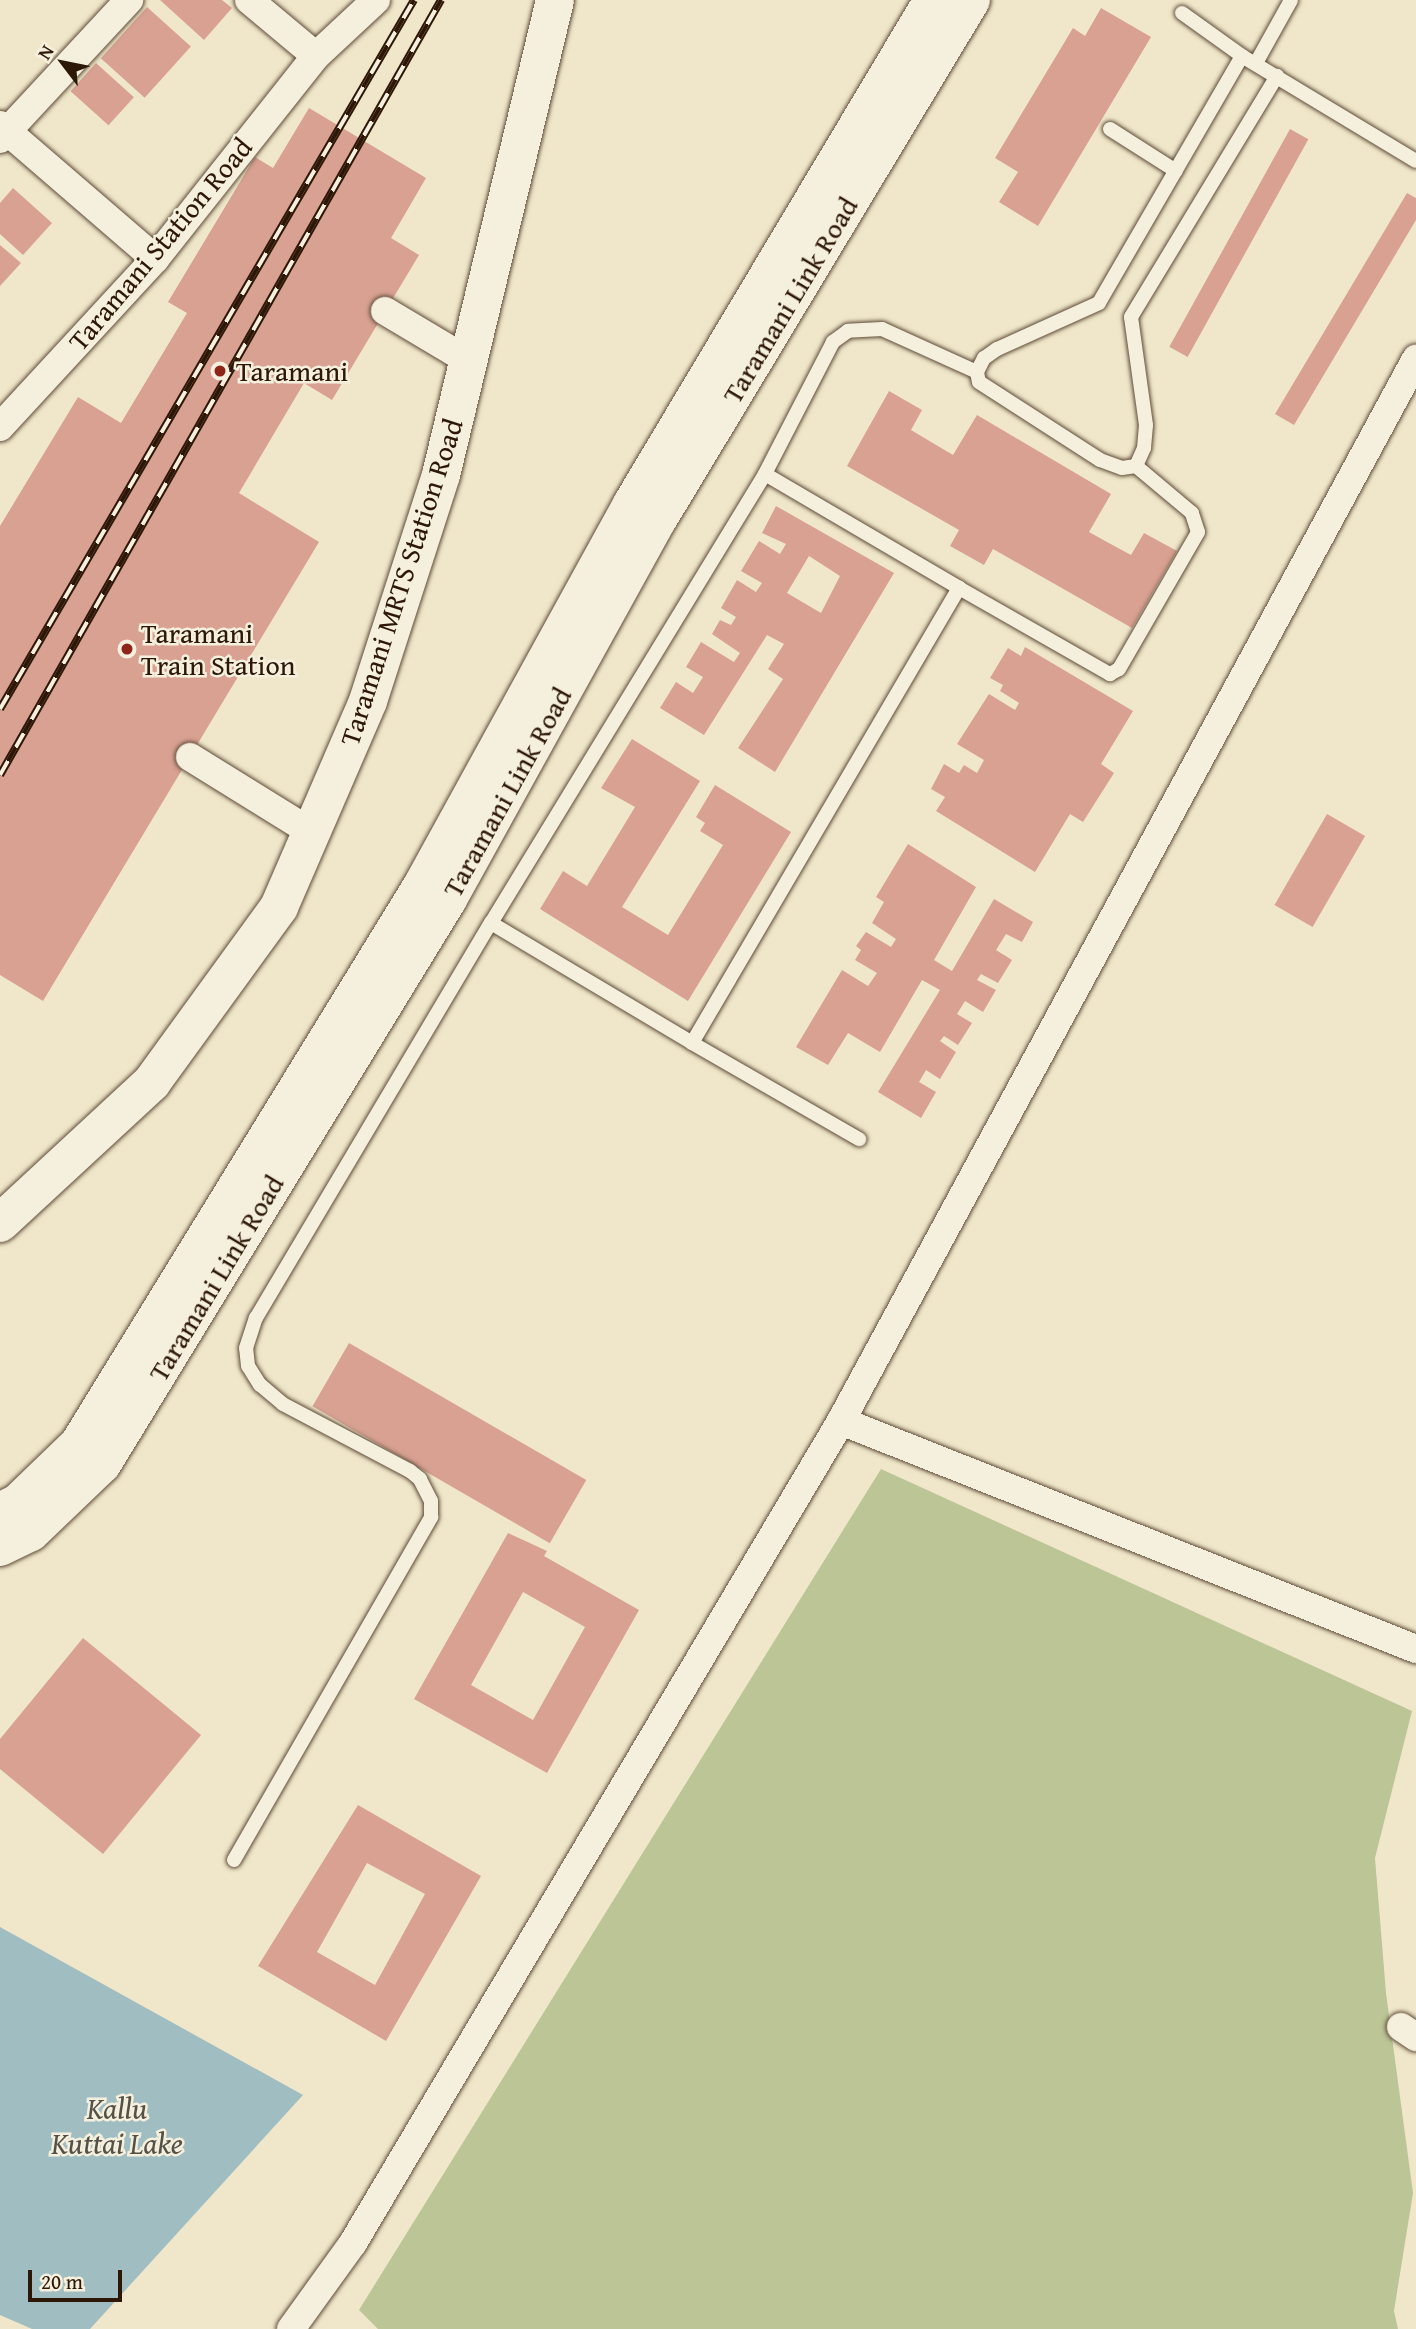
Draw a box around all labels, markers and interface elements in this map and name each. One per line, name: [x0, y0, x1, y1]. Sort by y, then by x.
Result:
north arrow: [28, 28, 98, 98]
text: N: [30, 39, 60, 65]
street label: Taramani Station Road: [61, 131, 259, 357]
street label: Taramani Link Road: [715, 191, 865, 409]
place label: Taramani: [236, 354, 348, 388]
marker: Taramani: [210, 361, 230, 381]
street label: Taramani MRTS Station Road: [332, 414, 470, 750]
place label: Taramani Train Station: [141, 616, 295, 682]
marker: Taramani Train Station: [119, 641, 135, 657]
street label: Taramani Link Road: [435, 681, 579, 903]
street label: Taramani Link Road: [141, 1169, 291, 1387]
water label: Kallu Kuttai Lake: [51, 2090, 183, 2160]
scale bar: [32, 2256, 126, 2300]
text: 20 m: [41, 2266, 83, 2297]

